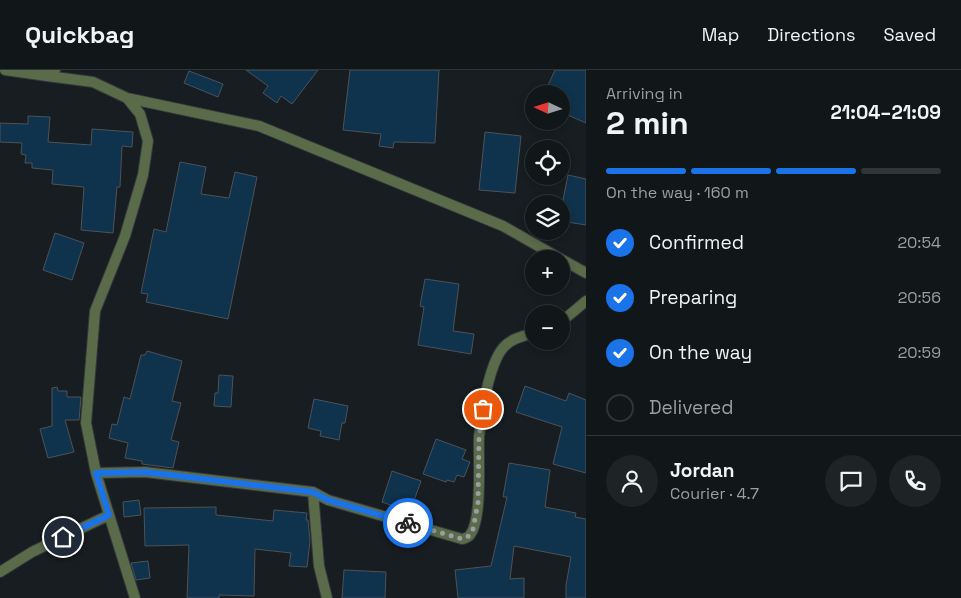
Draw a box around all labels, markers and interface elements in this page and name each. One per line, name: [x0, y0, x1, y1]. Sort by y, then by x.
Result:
text: Quickbag: [25, 19, 134, 50]
text: Map: [702, 23, 739, 46]
text: Directions: [767, 23, 856, 46]
text: Saved: [884, 23, 936, 46]
text: Arriving in: [606, 83, 683, 104]
north arrow: [525, 85, 570, 130]
map controls: [525, 85, 570, 350]
text: 21:04–21:09: [830, 100, 941, 125]
text: 2 min: [606, 103, 689, 143]
button: locate: [525, 140, 570, 185]
text: On the way · 160 m: [606, 182, 749, 203]
button: layers: [525, 195, 570, 240]
icon: check: [606, 229, 634, 257]
text: Confirmed: [649, 230, 744, 255]
text: 20:54: [897, 232, 941, 253]
button: +: [525, 250, 570, 295]
icon: check: [606, 284, 634, 312]
text: Preparing: [649, 285, 737, 310]
text: 20:56: [898, 287, 941, 308]
button: −: [525, 305, 570, 350]
icon: check: [606, 339, 634, 367]
text: On the way: [649, 340, 752, 365]
text: 20:59: [898, 342, 941, 363]
pin: [462, 388, 504, 430]
icon: bag: [469, 395, 497, 423]
text: Delivered: [649, 395, 734, 420]
button: person: [606, 455, 658, 507]
button: chat: [825, 455, 877, 507]
button: phone: [889, 455, 941, 507]
text: Jordan: [670, 458, 735, 483]
text: Courier · 4.7: [670, 483, 759, 504]
courier: [383, 498, 433, 548]
icon: bike: [394, 509, 422, 537]
pin: [42, 516, 84, 558]
icon: home: [49, 523, 77, 551]

